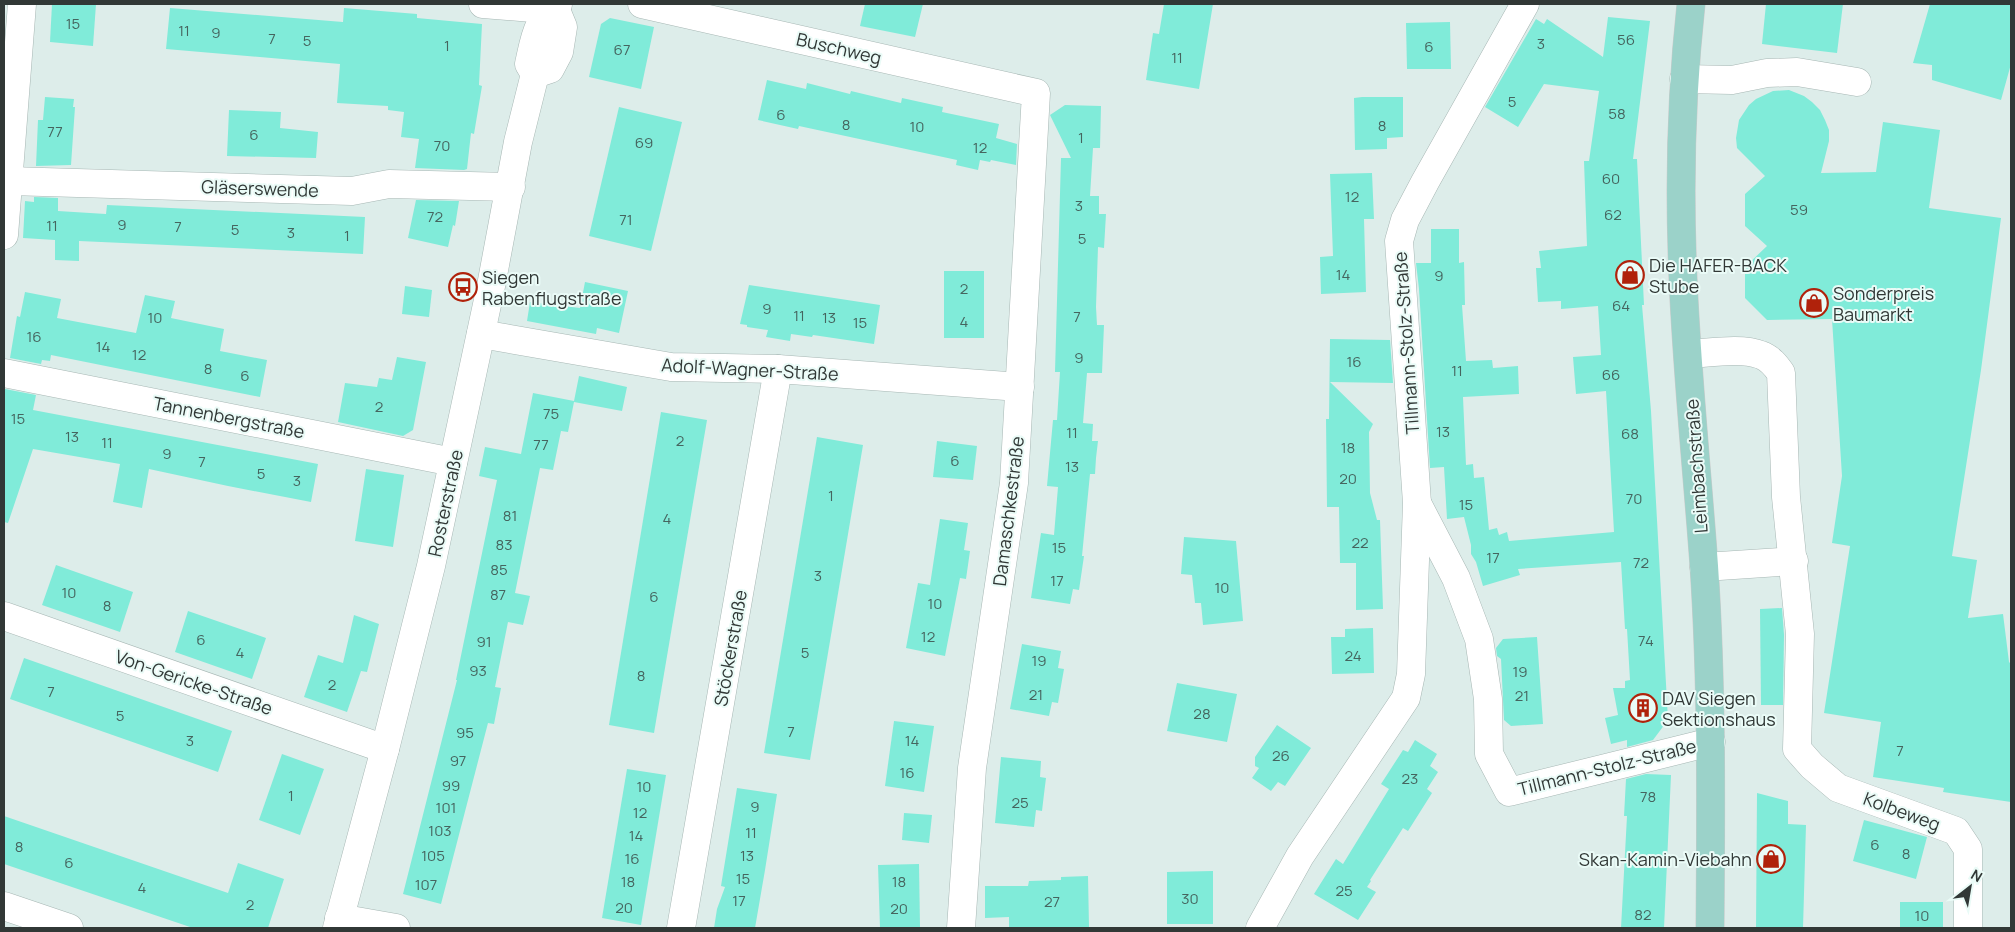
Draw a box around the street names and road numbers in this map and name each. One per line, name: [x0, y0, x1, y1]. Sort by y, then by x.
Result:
street label: Buschweg: [794, 27, 884, 69]
street label: Gläserswende: [201, 174, 319, 202]
street label: Tillmann-Stolz-Straße: [1388, 251, 1424, 435]
street label: Adolf-Wagner-Straße: [661, 352, 839, 386]
street label: Tannenbergstraße: [151, 391, 307, 443]
street label: Leimbachstraße: [1679, 398, 1713, 534]
street label: Damaschkestraße: [987, 435, 1029, 587]
street label: Rosterstraße: [422, 447, 468, 559]
street label: Stöckerstraße: [708, 588, 752, 708]
street label: Von-Gericke-Straße: [112, 644, 276, 720]
street label: Tillmann-Stolz-Straße: [1515, 733, 1699, 801]
street label: Kolbeweg: [1860, 786, 1944, 836]

